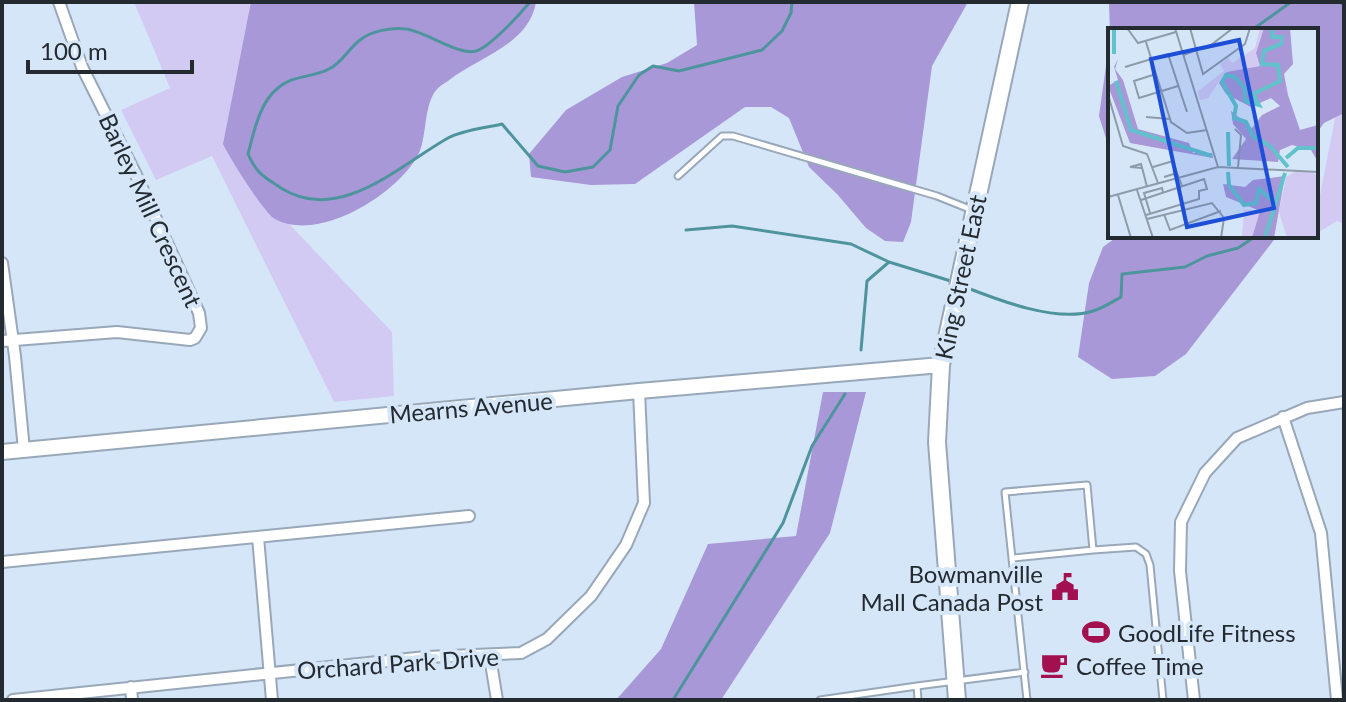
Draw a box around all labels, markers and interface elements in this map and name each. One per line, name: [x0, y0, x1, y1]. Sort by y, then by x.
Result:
scale bar: [28, 24, 192, 74]
inset map: [1108, 28, 1318, 238]
text: 100 m: [40, 36, 108, 65]
street label: Barley Mill Crescent: [93, 109, 209, 312]
street label: King Street East: [928, 192, 992, 362]
street label: Mearns Avenue: [388, 385, 554, 429]
place label: Bowmanville Mall Canada Post: [861, 559, 1043, 616]
public building icon: Bowmanville Mall Canada Post: [1050, 572, 1080, 602]
sports icon: GoodLife Fitness: [1081, 617, 1111, 647]
place label: GoodLife Fitness: [1118, 618, 1296, 647]
street label: Orchard Park Drive: [296, 641, 500, 685]
cafe icon: Coffee Time: [1039, 650, 1069, 680]
place label: Coffee Time: [1076, 651, 1204, 680]

